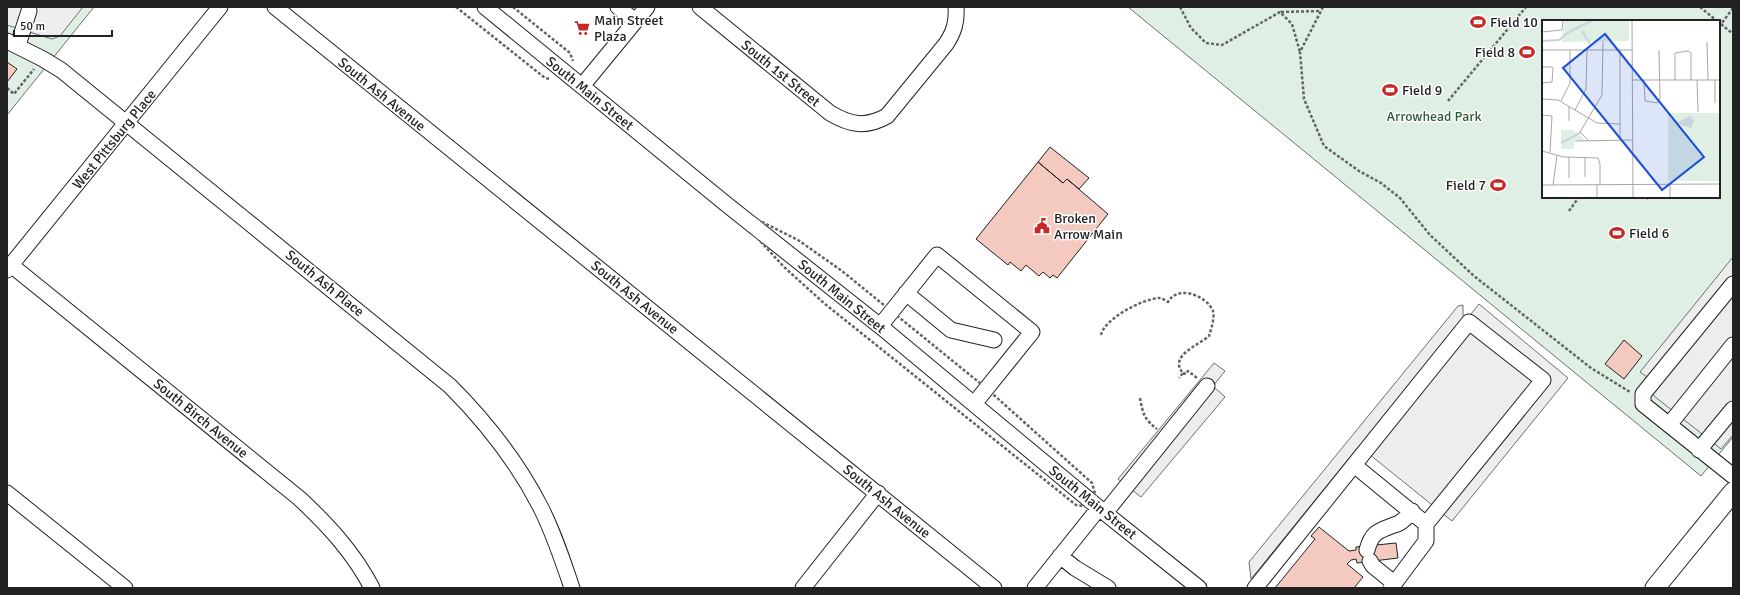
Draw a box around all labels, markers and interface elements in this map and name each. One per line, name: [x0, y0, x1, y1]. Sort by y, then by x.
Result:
scale bar: [14, 12, 112, 38]
place label: Main Street Plaza: [594, 12, 664, 45]
sports icon: Field 10: [1469, 13, 1487, 31]
place label: Field 10: [1490, 14, 1538, 31]
text: 50 m: [20, 19, 45, 34]
supermarket icon: Main Street Plaza: [573, 19, 591, 37]
inset map: [1542, 20, 1720, 198]
street label: South 1st Street: [738, 36, 824, 110]
sports icon: Field 8: [1518, 43, 1536, 61]
place label: Field 8: [1475, 44, 1515, 61]
street label: South Main Street: [542, 53, 637, 134]
street label: South Ash Avenue: [335, 54, 429, 135]
sports icon: Field 9: [1381, 81, 1399, 99]
place label: Field 9: [1402, 82, 1442, 99]
street label: West Pittsburg Place: [69, 86, 160, 193]
park label: Arrowhead Park: [1387, 108, 1481, 125]
sports icon: Field 7: [1489, 176, 1507, 194]
place label: Field 7: [1446, 177, 1486, 194]
place label: Broken Arrow Main: [1054, 210, 1123, 243]
public building icon: Broken Arrow Main: [1033, 217, 1051, 235]
sports icon: Field 6: [1608, 224, 1626, 242]
place label: Field 6: [1629, 225, 1669, 242]
street label: South Ash Place: [282, 246, 367, 320]
street label: South Main Street: [794, 256, 889, 337]
street label: South Ash Avenue: [588, 257, 682, 338]
street label: South Birch Avenue: [150, 375, 251, 462]
street label: South Ash Avenue: [840, 461, 934, 542]
street label: South Main Street: [1045, 462, 1140, 543]

